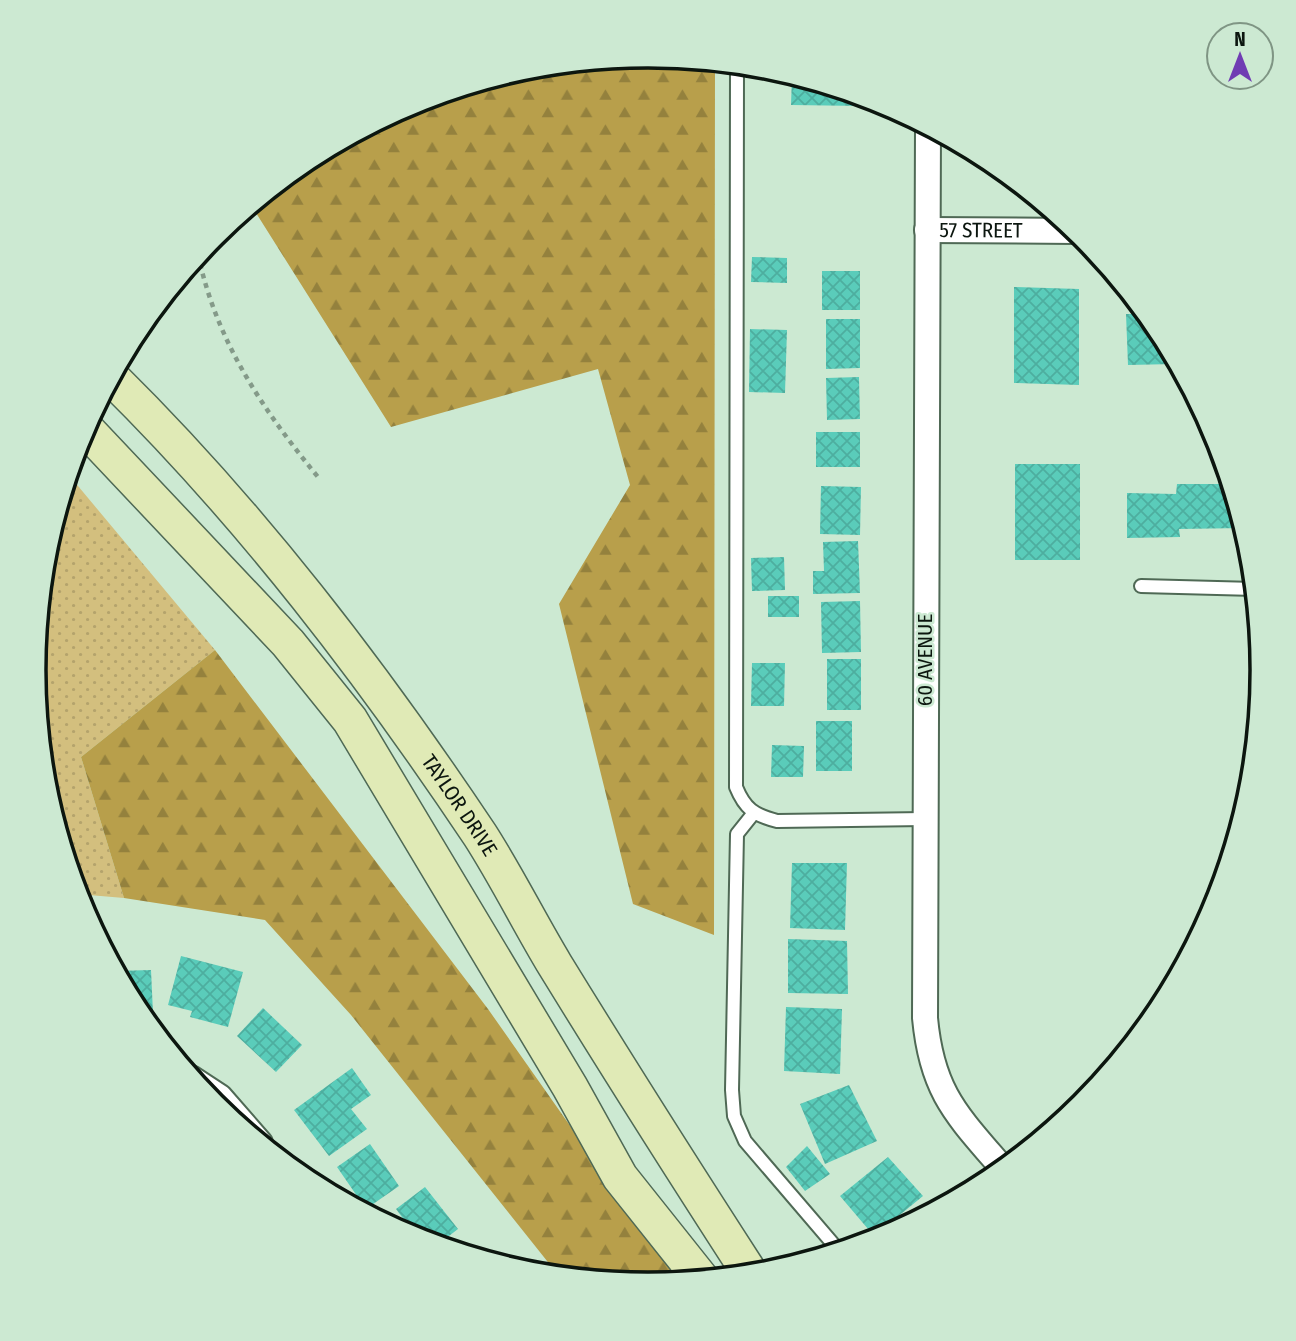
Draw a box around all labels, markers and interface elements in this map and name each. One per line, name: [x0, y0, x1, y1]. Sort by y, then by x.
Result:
north arrow: [1205, 21, 1275, 91]
text: N: [1234, 28, 1246, 51]
street label: 57 STREET: [939, 217, 1023, 244]
street label: 60 AVENUE: [912, 614, 938, 706]
street label: TAYLOR DRIVE: [416, 749, 503, 861]

